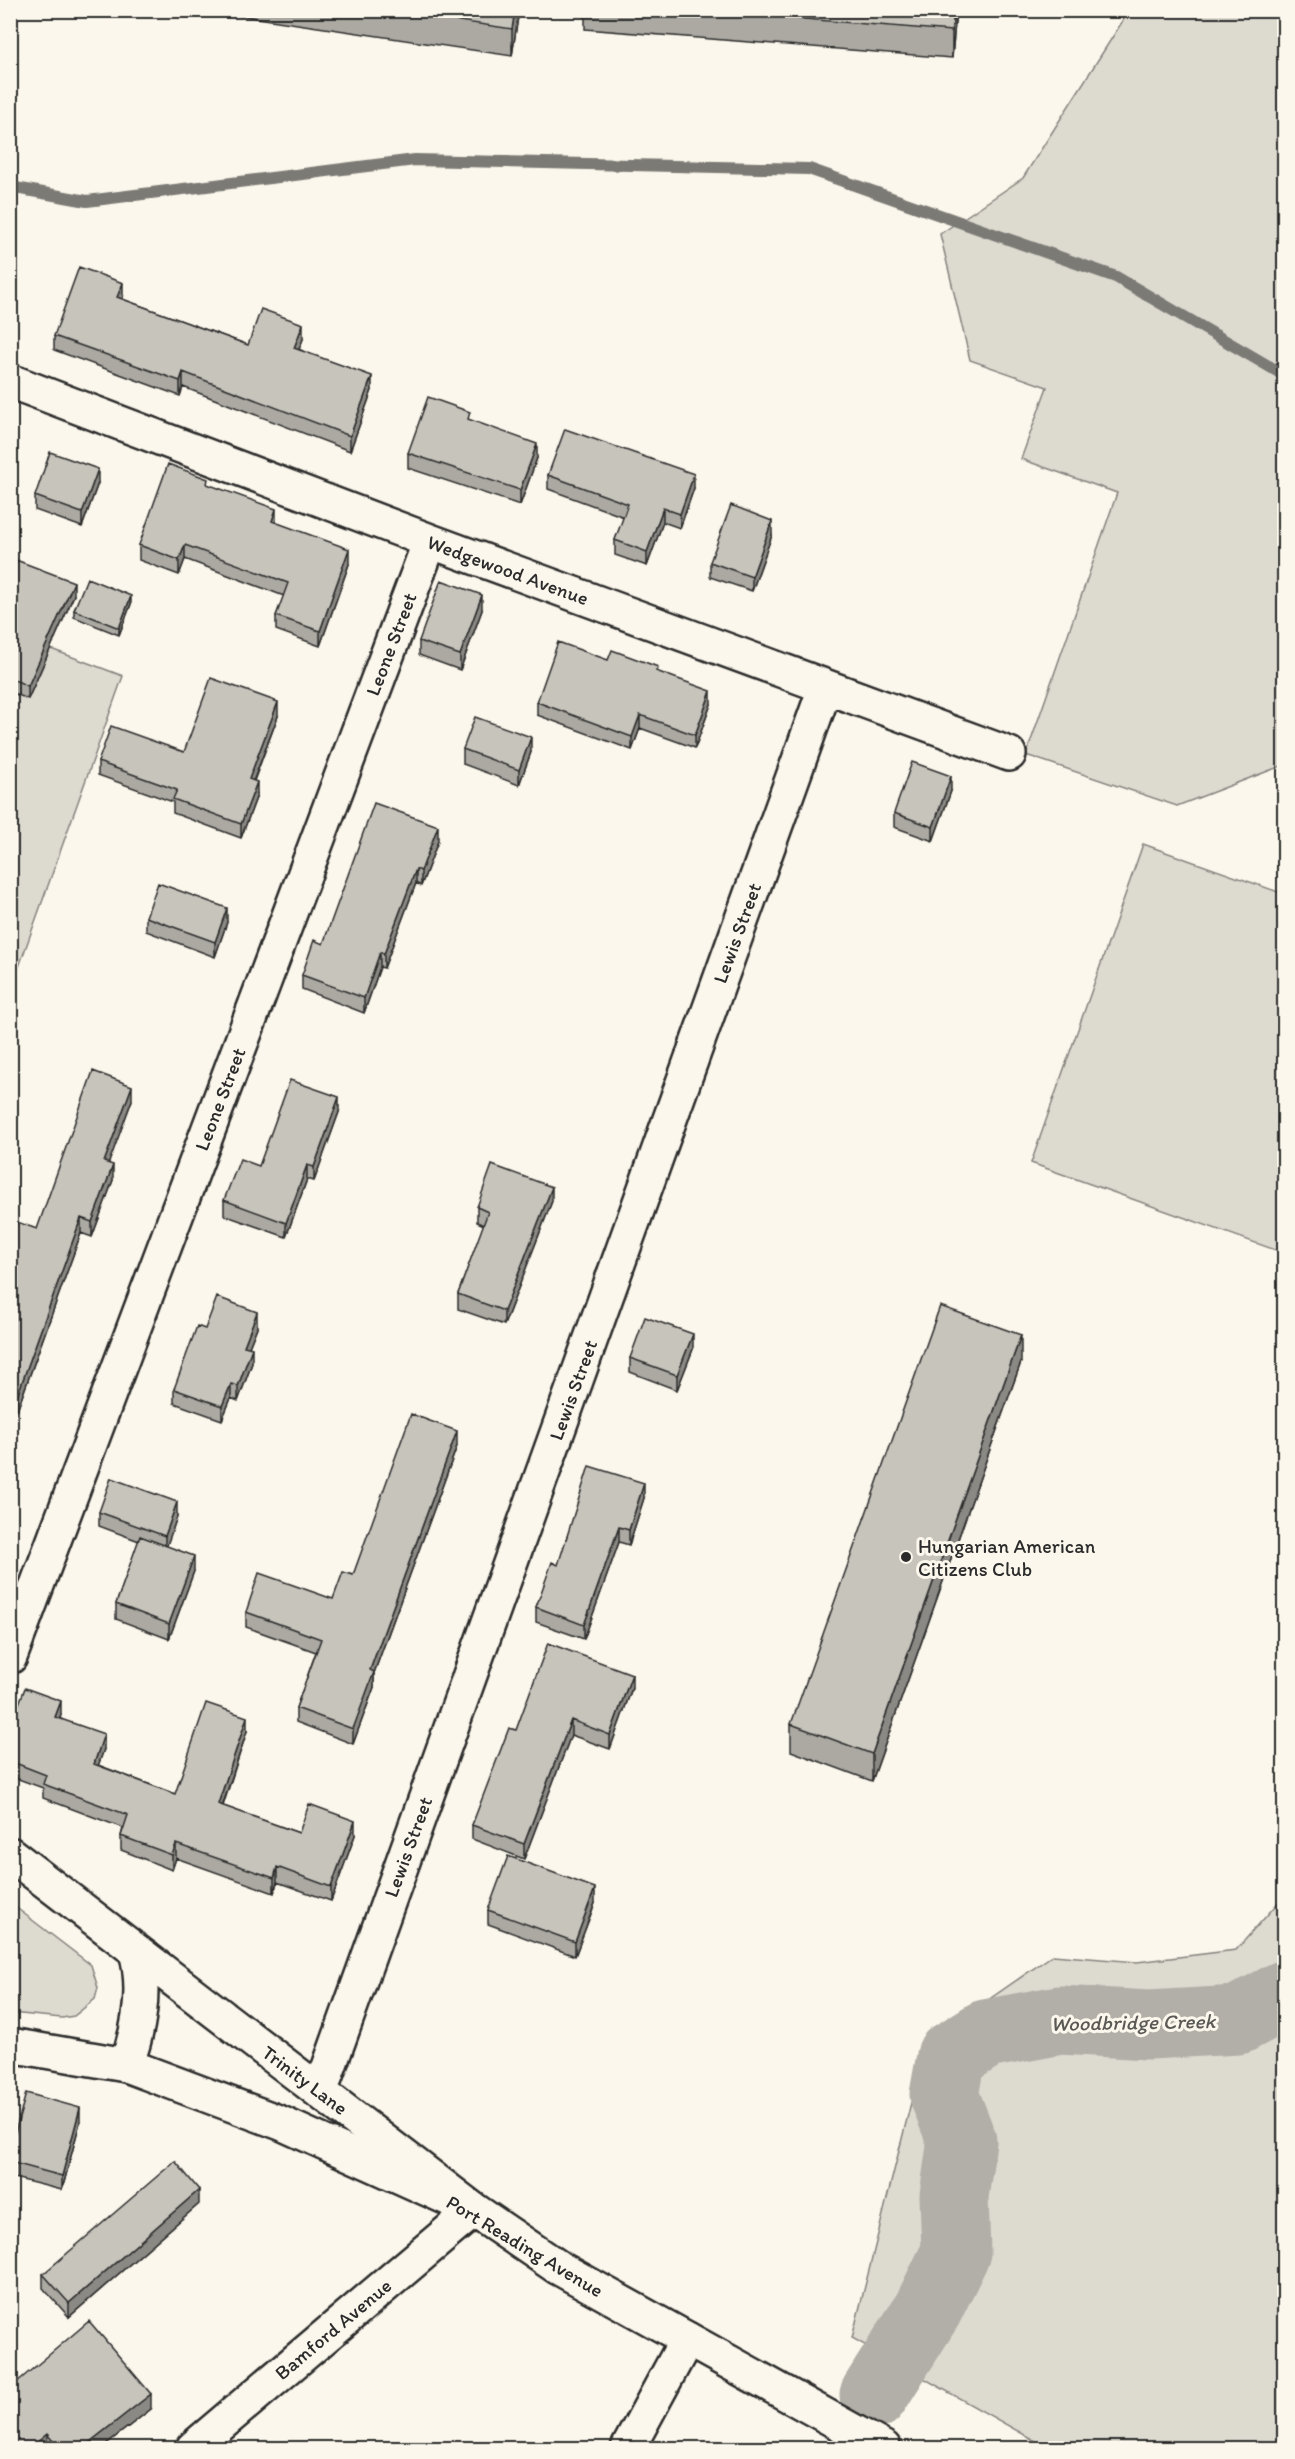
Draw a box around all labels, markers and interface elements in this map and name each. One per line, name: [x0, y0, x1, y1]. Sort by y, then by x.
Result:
street label: Wedgewood Avenue: [424, 530, 592, 610]
street label: Leone Street: [360, 589, 422, 699]
street label: Lewis Street: [708, 879, 766, 987]
street label: Leone Street: [189, 1044, 251, 1154]
street label: Lewis Street: [544, 1336, 602, 1444]
place label: Hungarian American Citizens Club: [918, 1534, 1096, 1581]
marker: Hungarian American Citizens Club: [899, 1550, 913, 1564]
street label: Lewis Street: [379, 1793, 437, 1901]
water label: Woodbridge Creek: [1050, 2008, 1217, 2036]
street label: Trinity Lane: [258, 2040, 352, 2120]
street label: Port Reading Avenue: [442, 2190, 608, 2302]
street label: Bamford Avenue: [270, 2273, 396, 2385]

